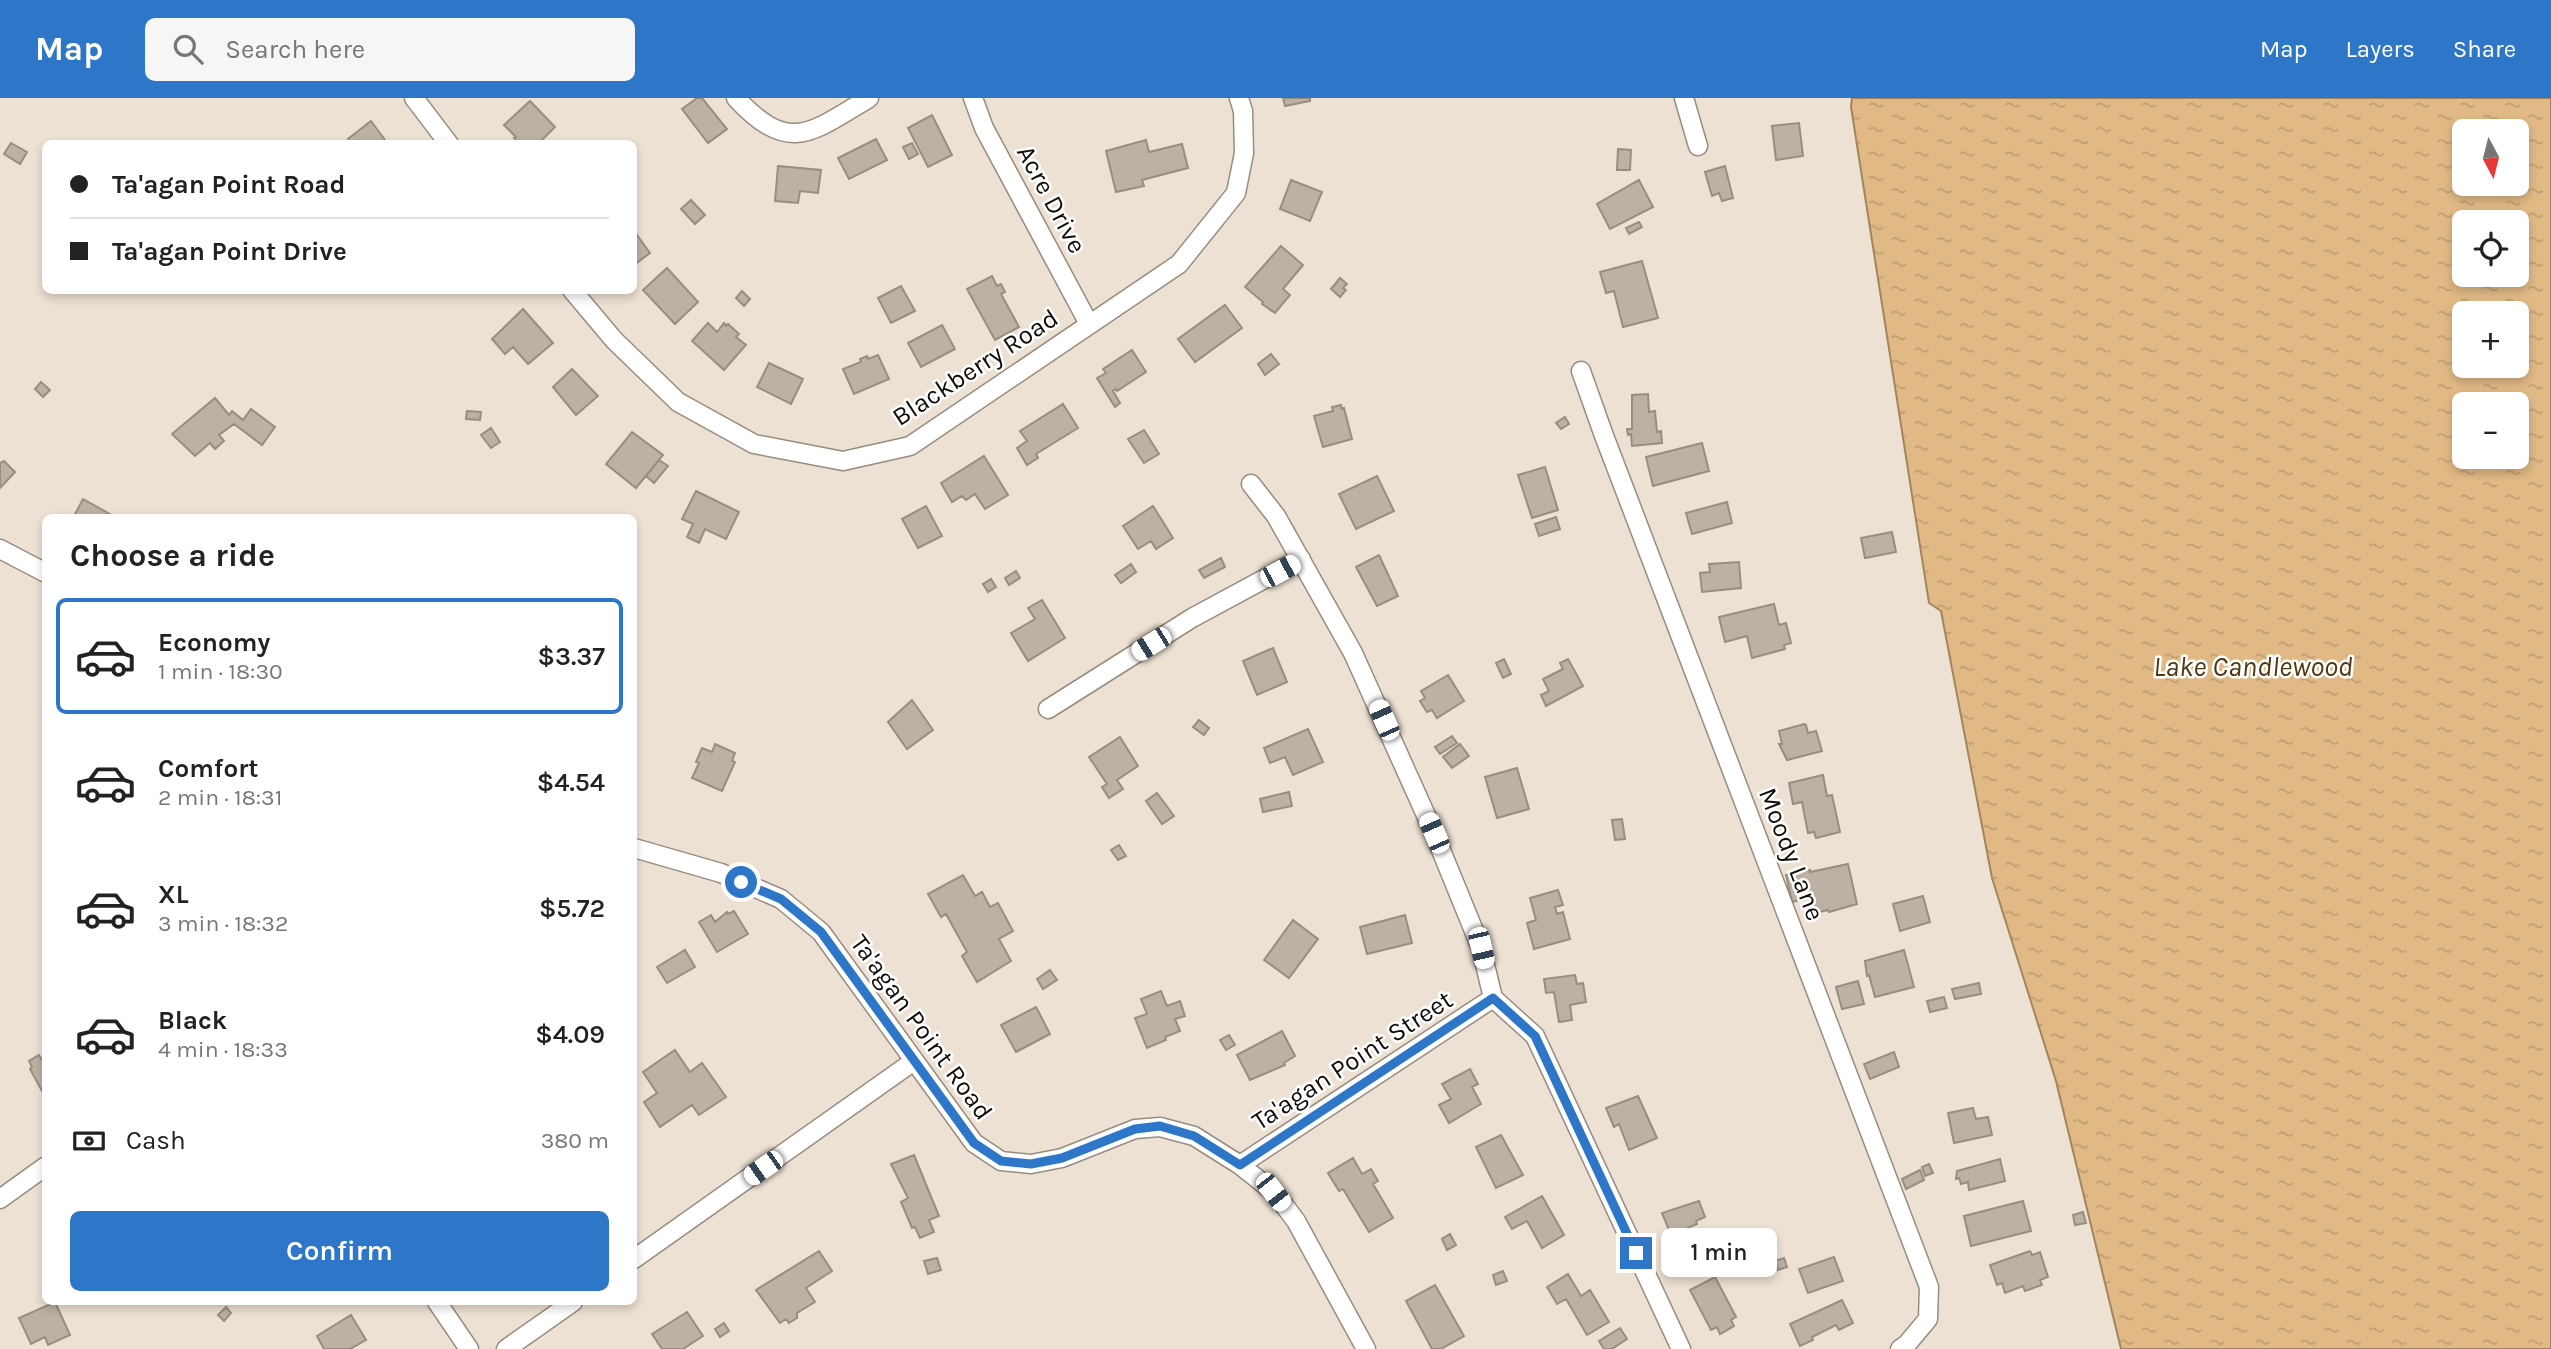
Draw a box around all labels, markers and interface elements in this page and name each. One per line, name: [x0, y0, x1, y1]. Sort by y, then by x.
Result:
search box: [145, 18, 635, 81]
text: Map: [35, 30, 103, 68]
icon: search: [169, 30, 207, 68]
text: Search here: [225, 34, 365, 65]
text: Map: [2260, 35, 2308, 63]
text: Layers: [2346, 35, 2415, 63]
text: Share: [2453, 35, 2516, 63]
north arrow: [2452, 119, 2529, 196]
map controls: [2452, 119, 2529, 469]
street label: Acre Drive: [1010, 140, 1093, 259]
text: Ta'agan Point Road: [112, 169, 346, 200]
button: locate: [2452, 210, 2529, 287]
text: Ta'agan Point Drive: [112, 236, 347, 267]
button: +: [2452, 301, 2529, 378]
street label: Blackberry Road: [887, 302, 1064, 433]
button: −: [2452, 392, 2529, 469]
text: Choose a ride: [70, 537, 275, 574]
car: [1257, 552, 1304, 590]
car: [1128, 624, 1175, 664]
icon: car: [74, 625, 137, 688]
text: Economy: [158, 627, 270, 658]
text: $3.37: [538, 641, 605, 672]
water label: Lake Candlewood: [2153, 650, 2353, 683]
text: 1 min · 18:30: [158, 658, 283, 685]
car: [1366, 697, 1403, 743]
icon: car: [74, 751, 137, 814]
text: Comfort: [158, 753, 259, 784]
text: $4.54: [537, 767, 605, 798]
street label: Moody Lane: [1752, 783, 1831, 925]
text: 2 min · 18:31: [158, 784, 282, 811]
car: [1416, 810, 1453, 856]
route start: [725, 866, 757, 898]
icon: car: [74, 877, 137, 940]
text: XL: [158, 879, 189, 910]
text: $5.72: [539, 893, 605, 924]
text: 3 min · 18:32: [158, 910, 288, 937]
car: [1467, 925, 1496, 971]
street label: Ta'agan Point Road: [844, 929, 999, 1126]
street label: Ta'agan Point Street: [1246, 984, 1459, 1137]
icon: car: [74, 1003, 137, 1066]
text: Black: [158, 1005, 227, 1036]
text: $4.09: [535, 1019, 605, 1050]
text: 4 min · 18:33: [158, 1036, 288, 1063]
icon: cash: [70, 1122, 108, 1160]
text: Cash: [126, 1125, 186, 1156]
text: 380 m: [541, 1127, 609, 1154]
car: [740, 1147, 787, 1189]
car: [1252, 1169, 1295, 1215]
button: Confirm: [70, 1211, 609, 1291]
callout: 1 min: [1660, 1228, 1776, 1278]
route end: [1620, 1237, 1652, 1269]
text: 1 min: [1690, 1239, 1748, 1266]

